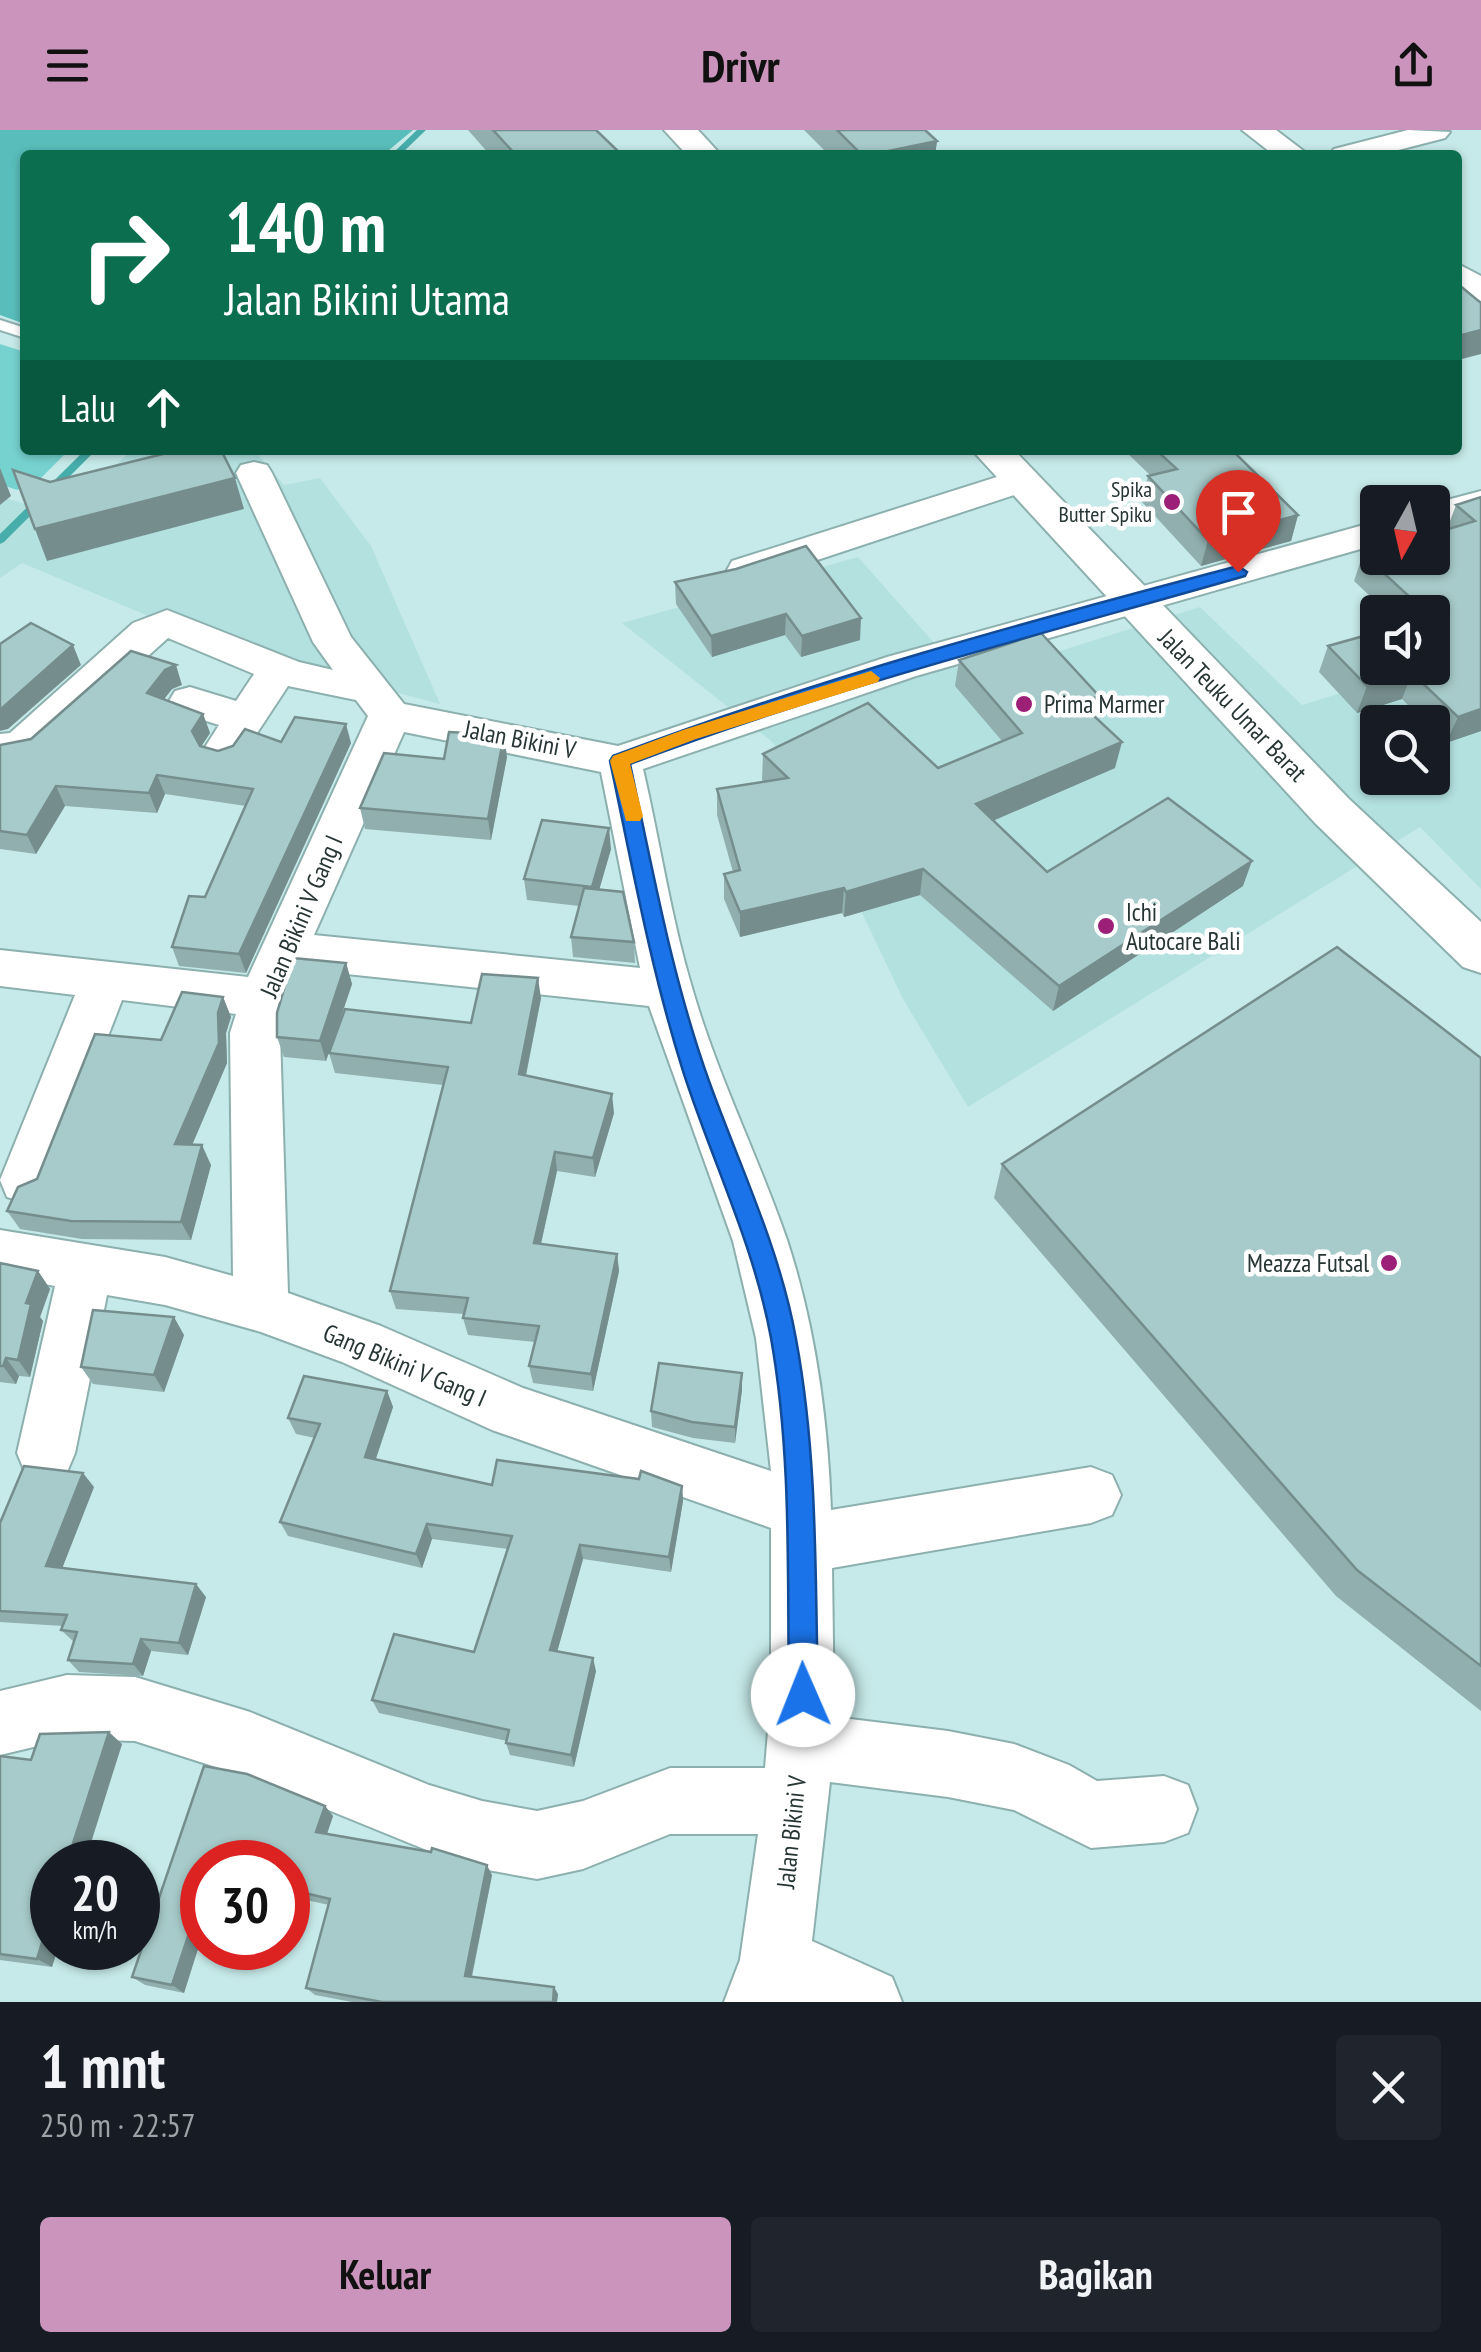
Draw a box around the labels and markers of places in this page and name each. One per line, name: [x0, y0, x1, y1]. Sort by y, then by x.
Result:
pin: [1196, 470, 1281, 573]
place label: Spika Butter Spiku: [1059, 475, 1152, 528]
marker: Spika Butter Spiku: [1161, 491, 1183, 513]
place label: Prima Marmer: [1044, 688, 1165, 720]
marker: Prima Marmer: [1013, 693, 1035, 715]
place label: Ichi Autocare Bali: [1126, 896, 1241, 957]
marker: Ichi Autocare Bali: [1095, 915, 1117, 937]
place label: Meazza Futsal: [1247, 1247, 1369, 1279]
marker: Meazza Futsal: [1378, 1252, 1400, 1274]

